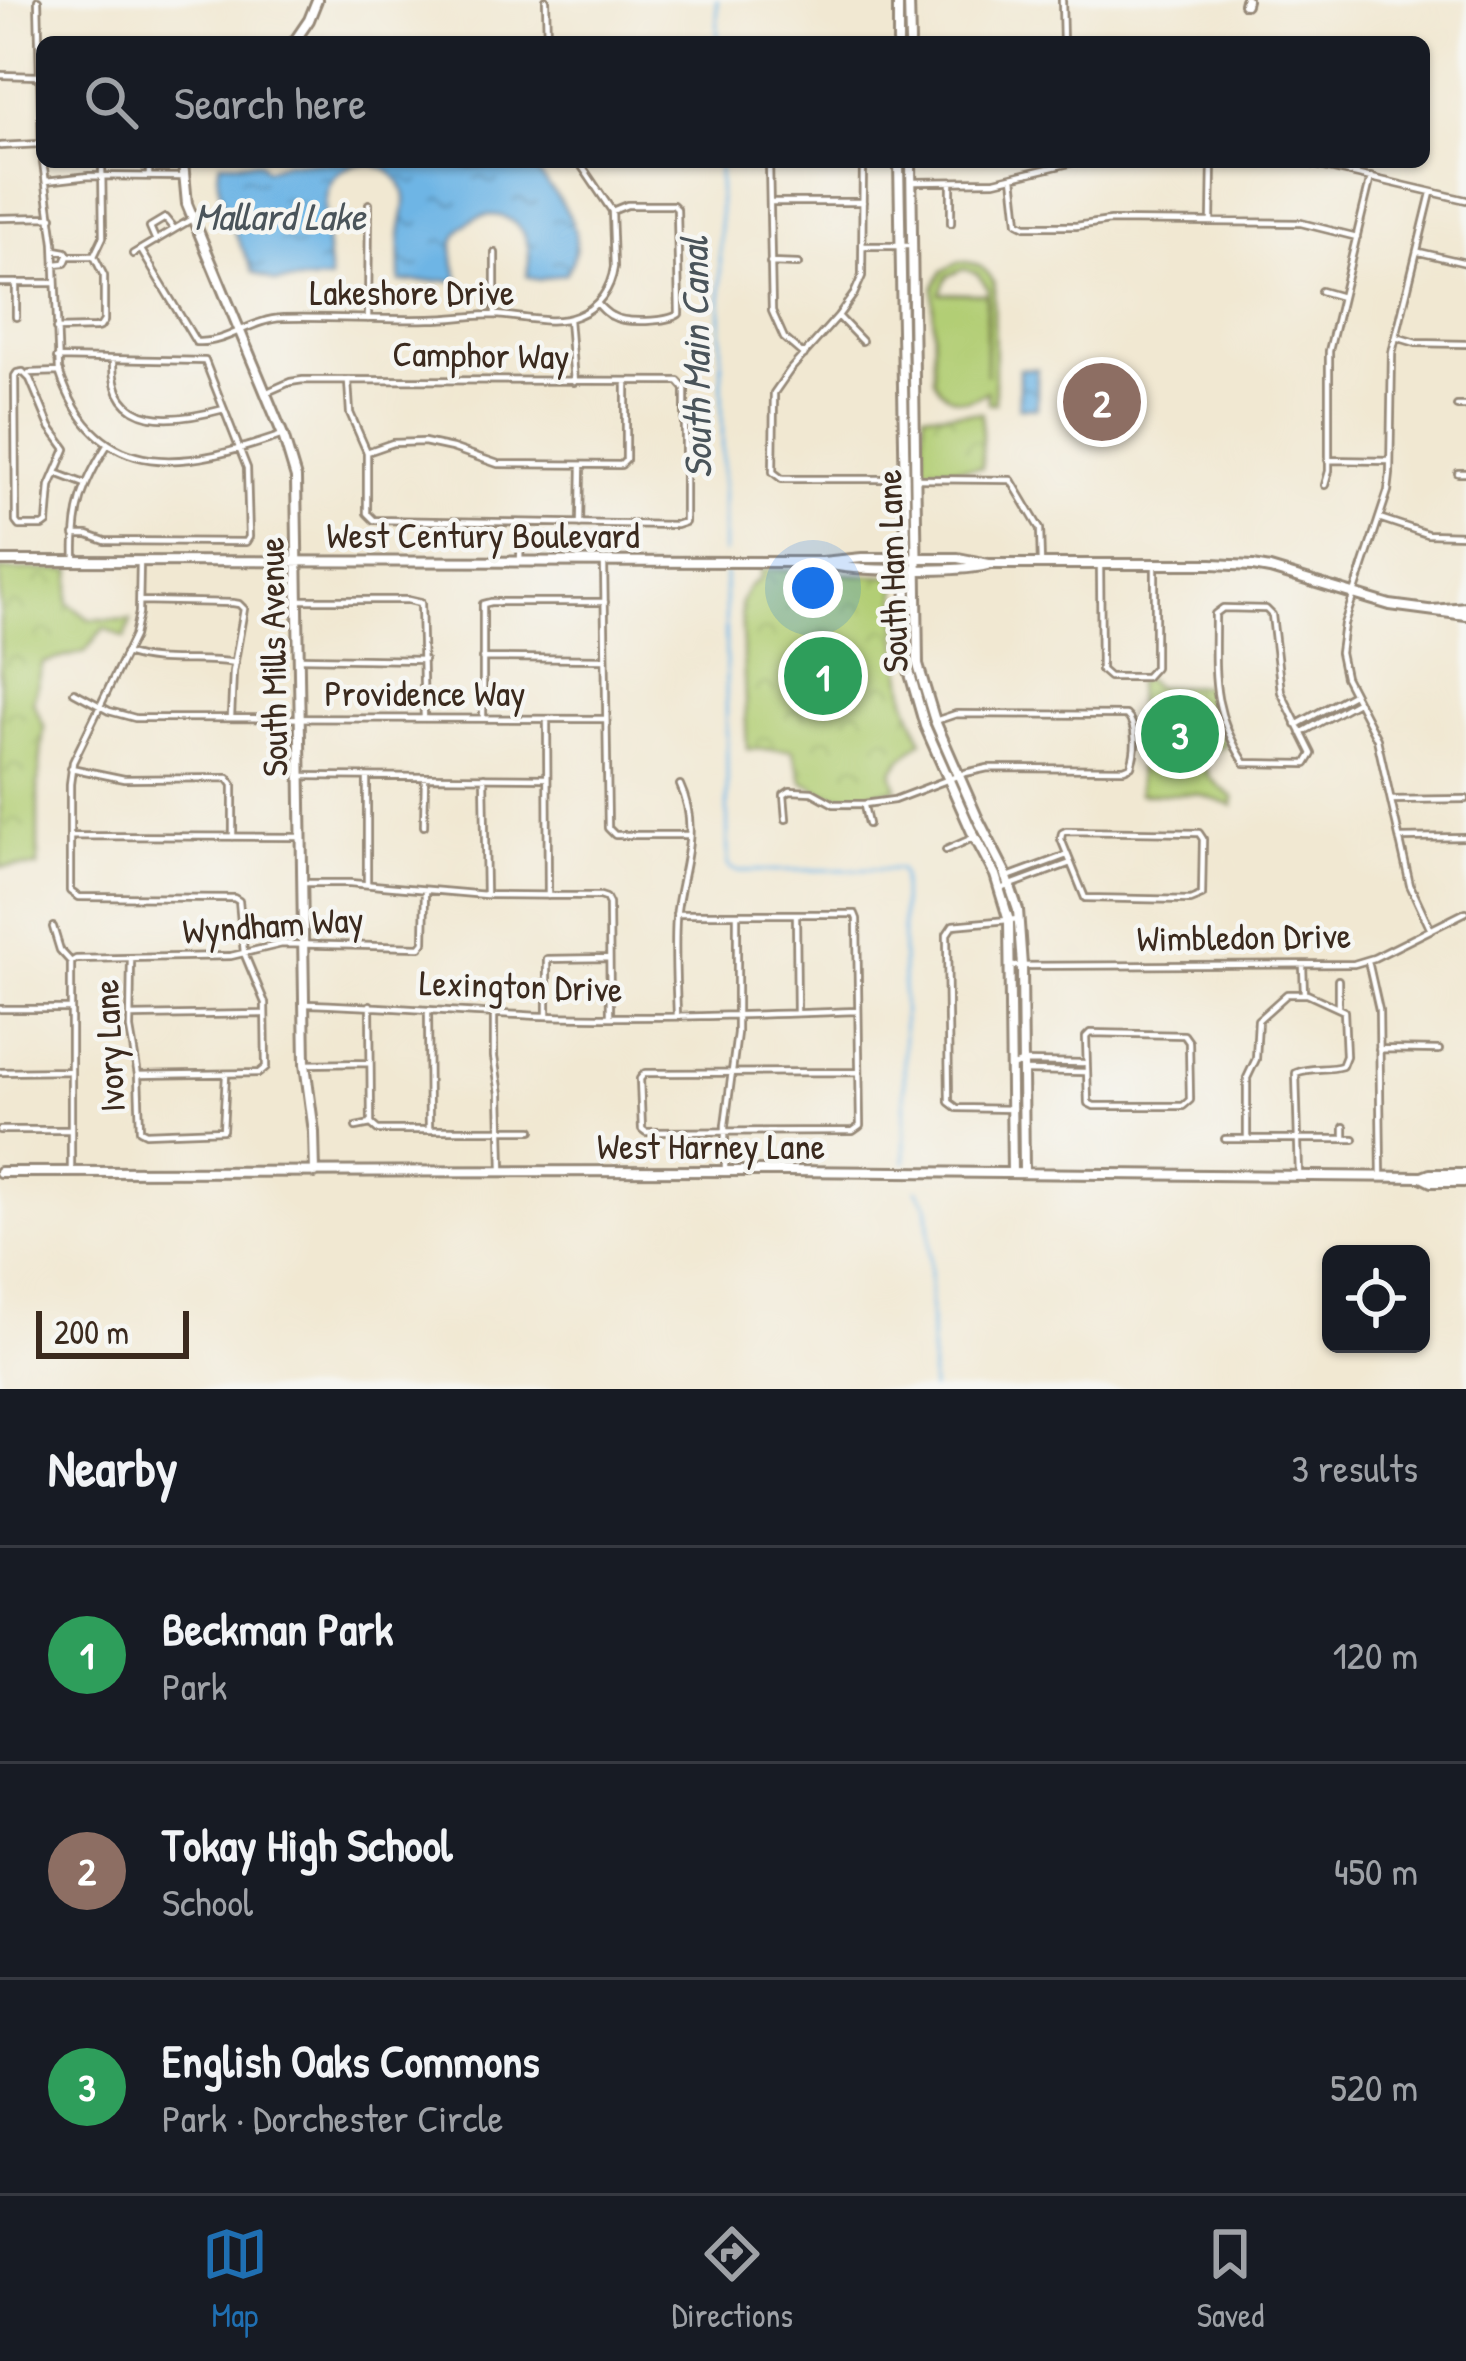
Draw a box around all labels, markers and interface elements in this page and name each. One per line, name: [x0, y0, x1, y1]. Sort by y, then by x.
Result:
search box: [36, 36, 1430, 168]
icon: search: [78, 69, 144, 135]
text: Search here: [174, 72, 366, 133]
water label: Mallard Lake: [194, 189, 367, 242]
water label: South Main Canal: [666, 235, 724, 479]
street label: Lakeshore Drive: [310, 267, 514, 316]
street label: Camphor Way: [392, 328, 570, 380]
pin: 2: [1063, 357, 1141, 447]
street label: South Ham Lane: [863, 469, 919, 673]
street label: West Century Boulevard: [327, 510, 639, 559]
street label: South Mills Avenue: [245, 537, 299, 777]
your location: [783, 558, 843, 618]
pin: 1: [784, 631, 862, 721]
street label: Providence Way: [325, 668, 525, 717]
pin: 3: [1141, 689, 1219, 779]
street label: Wyndham Way: [181, 893, 365, 955]
street label: Wimbledon Drive: [1136, 910, 1352, 962]
street label: Lexington Drive: [419, 957, 623, 1013]
street label: Ivory Lane: [80, 978, 136, 1114]
street label: West Harney Lane: [597, 1121, 825, 1170]
map controls: [1322, 1245, 1430, 1353]
button: locate: [1322, 1245, 1430, 1353]
scale bar: [36, 1305, 189, 1358]
text: 200 m: [54, 1310, 129, 1354]
text: Nearby: [48, 1433, 178, 1502]
text: 3 results: [1292, 1441, 1418, 1494]
text: Beckman Park: [162, 1598, 393, 1659]
text: 1: [80, 1628, 94, 1681]
text: 120 m: [1333, 1628, 1418, 1681]
text: Park: [162, 1659, 227, 1712]
text: Tokay High School: [162, 1814, 453, 1875]
text: 2: [78, 1844, 96, 1897]
text: 450 m: [1334, 1844, 1418, 1897]
text: School: [162, 1875, 253, 1928]
text: English Oaks Commons: [162, 2030, 540, 2091]
text: 3: [78, 2060, 96, 2113]
text: 520 m: [1330, 2060, 1418, 2113]
text: Park · Dorchester Circle: [162, 2091, 503, 2144]
tab: Map: [202, 2221, 268, 2337]
tab: Directions: [672, 2221, 793, 2337]
tab: Saved: [1197, 2221, 1264, 2337]

